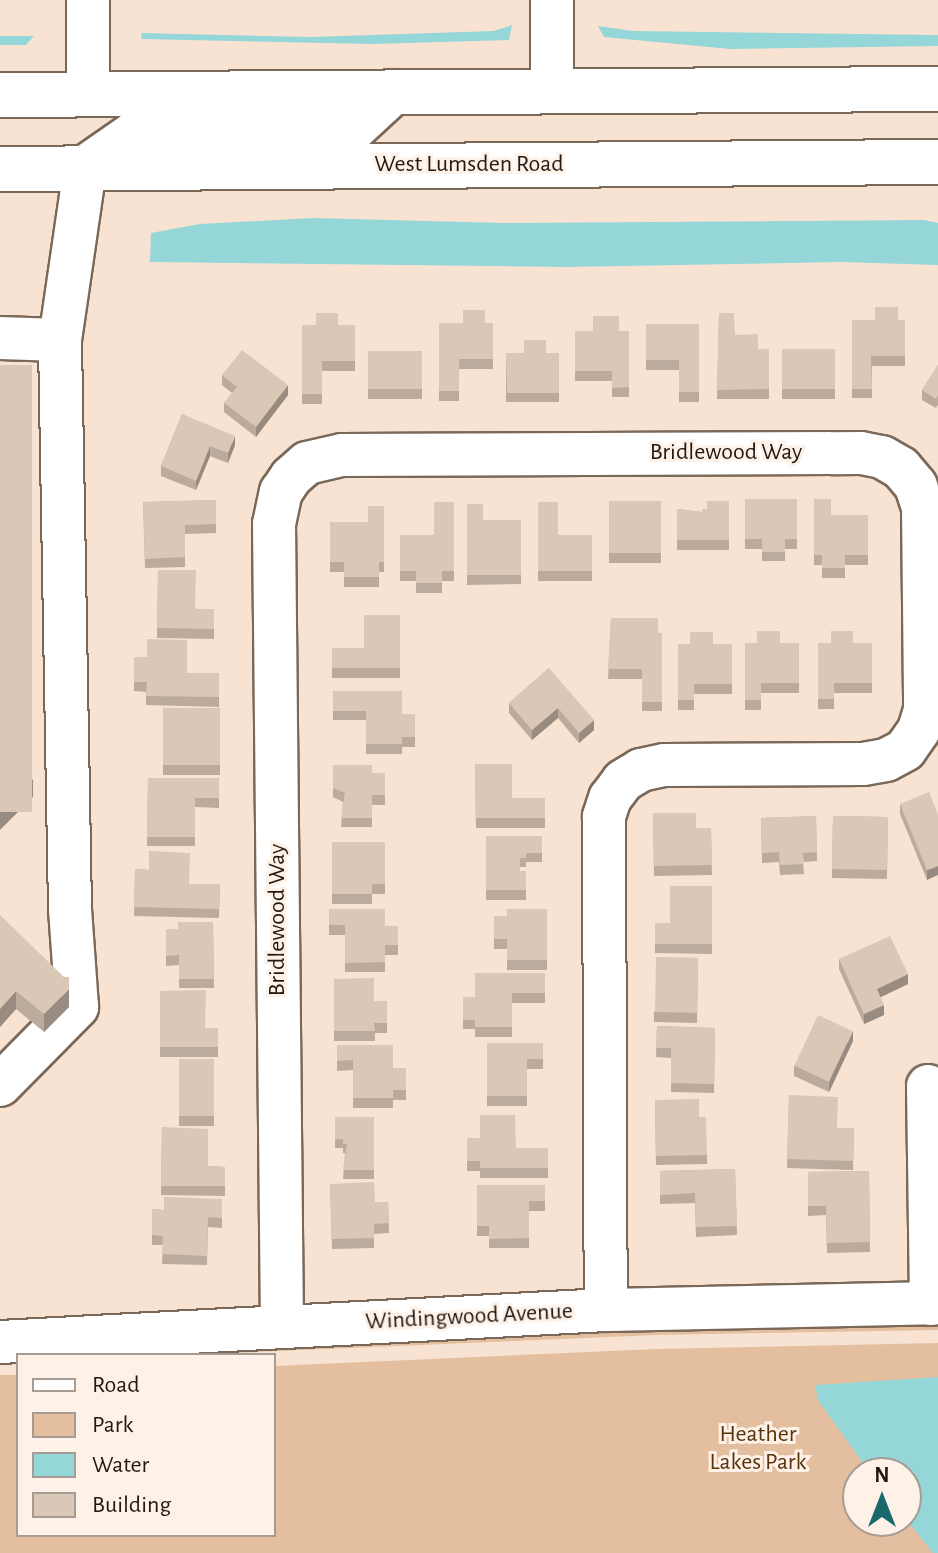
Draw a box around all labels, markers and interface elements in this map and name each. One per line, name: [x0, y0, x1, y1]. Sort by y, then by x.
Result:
street label: West Lumsden Road: [374, 151, 564, 179]
street label: Bridlewood Way: [650, 439, 802, 467]
street label: Bridlewood Way: [264, 844, 292, 996]
street label: Windingwood Avenue: [365, 1297, 573, 1337]
legend: [16, 1353, 276, 1537]
text: Road: [92, 1373, 140, 1397]
text: Park: [92, 1413, 133, 1437]
park label: Heather Lakes Park: [710, 1421, 806, 1477]
text: Water: [92, 1453, 149, 1477]
north arrow: [842, 1457, 922, 1537]
text: N: [874, 1464, 890, 1486]
text: Building: [92, 1493, 171, 1517]

